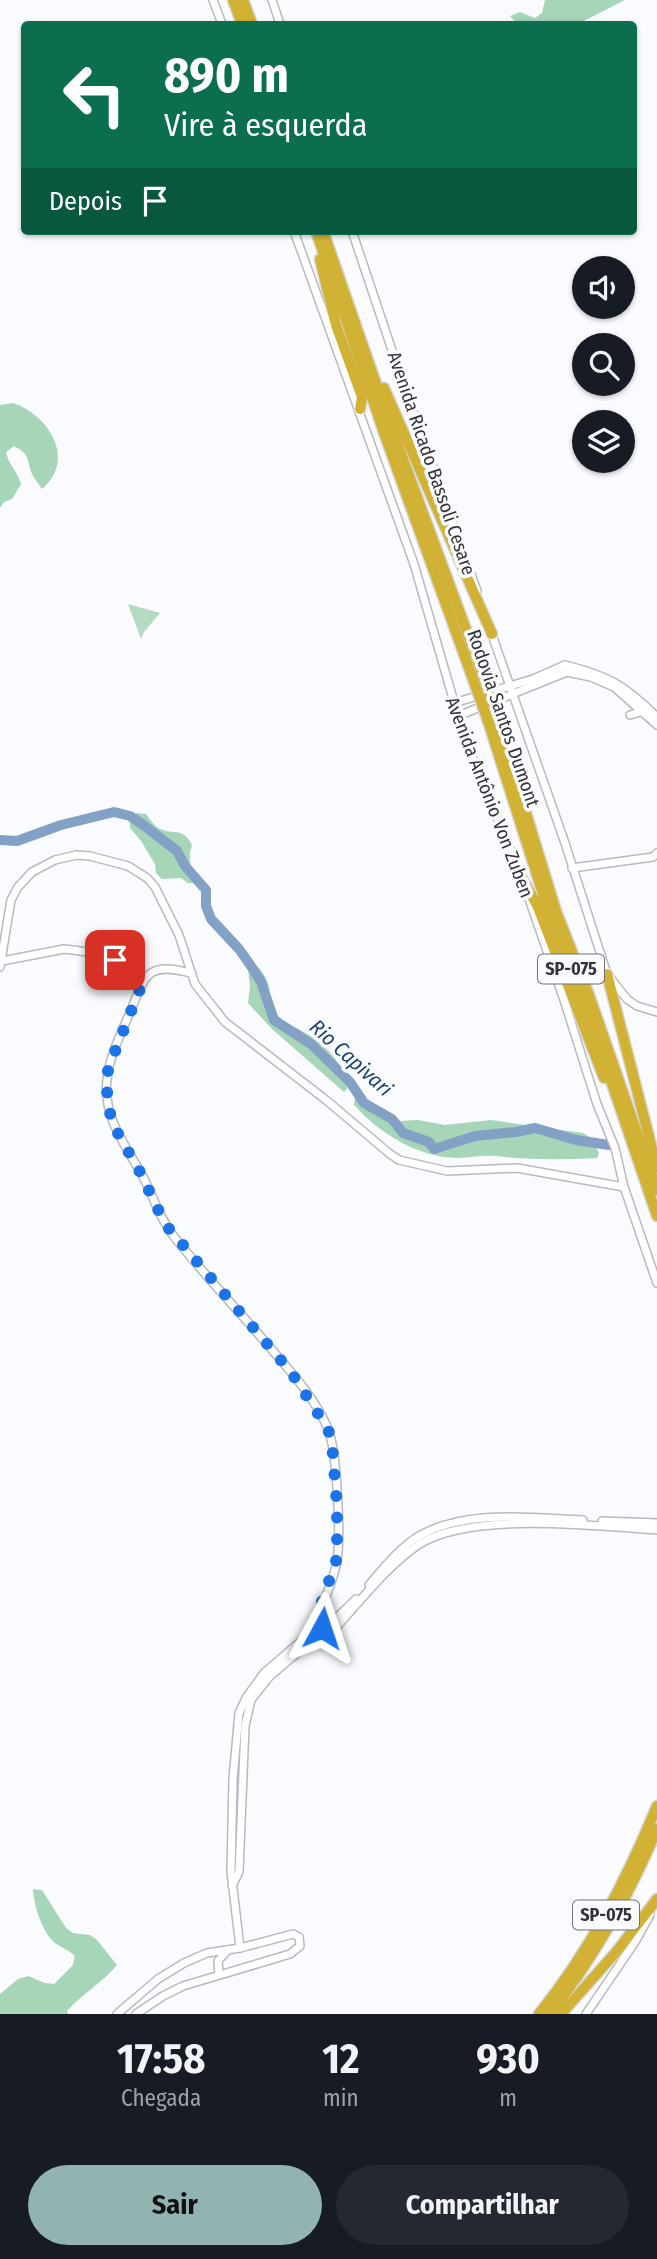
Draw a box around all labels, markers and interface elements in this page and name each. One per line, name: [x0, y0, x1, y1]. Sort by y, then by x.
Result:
text: 890 m: [164, 46, 289, 105]
icon: left: [49, 49, 140, 140]
text: Vire à esquerda: [164, 106, 367, 144]
icon: arrive: [136, 182, 174, 220]
text: Depois: [49, 186, 122, 217]
map controls: [572, 256, 635, 473]
button: sound: [572, 256, 635, 319]
button: search: [572, 333, 635, 396]
street label: Avenida Ricado Bassoli Cesare: [382, 348, 481, 578]
button: layers: [572, 410, 635, 473]
street label: Rodovia Santos Dumont: [462, 626, 545, 811]
street label: Avenida Antônio Von Zuben: [441, 693, 539, 901]
pin: [85, 930, 145, 990]
icon: arrive: [96, 941, 134, 979]
road number: SP-075: [538, 954, 604, 984]
water label: Rio Capivari: [304, 1014, 398, 1102]
position arrow: [285, 1591, 359, 1665]
road number: SP-075: [573, 1900, 639, 1929]
text: 17:58: [117, 2034, 205, 2084]
text: 12: [322, 2034, 359, 2084]
text: 930: [476, 2034, 540, 2084]
text: Chegada: [121, 2084, 201, 2112]
text: min: [323, 2084, 359, 2112]
text: m: [499, 2084, 517, 2112]
button: Sair: [28, 2165, 322, 2245]
button: Compartilhar: [336, 2165, 629, 2245]

